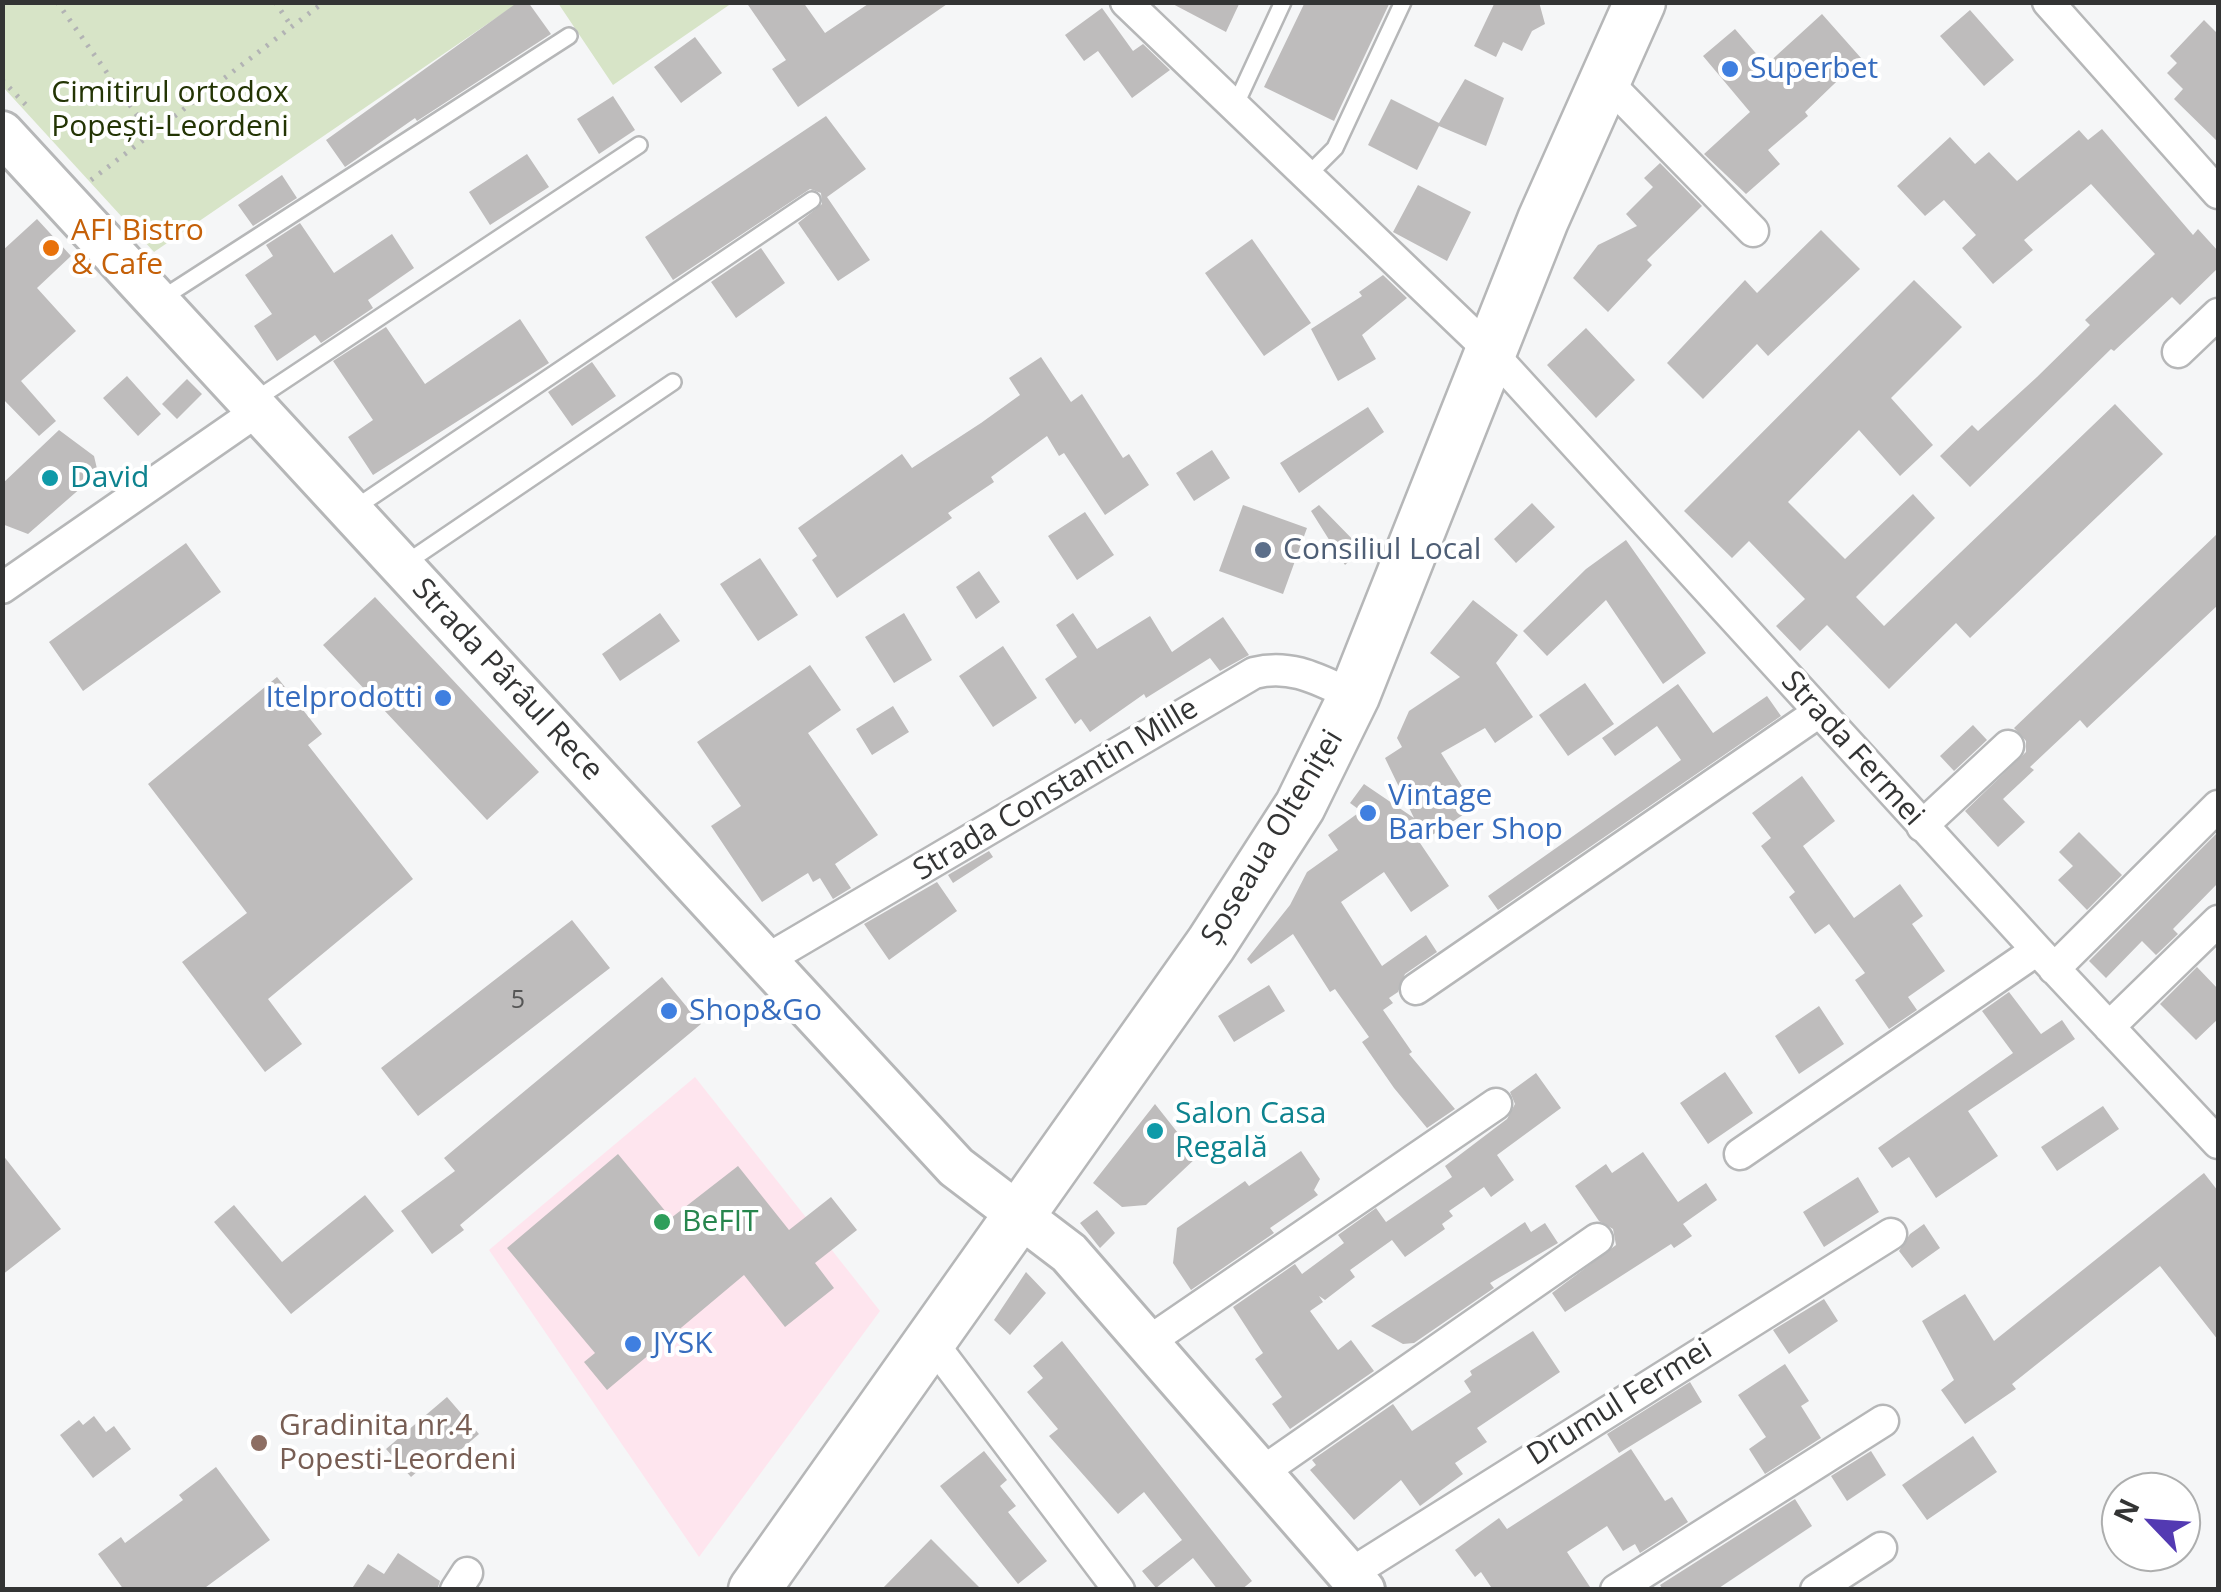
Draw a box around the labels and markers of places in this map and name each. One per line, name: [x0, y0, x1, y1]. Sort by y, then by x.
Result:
place label: Superbet: [1750, 51, 1878, 87]
marker: Superbet: [1719, 58, 1741, 80]
place label: AFI Bistro & Cafe: [71, 213, 204, 284]
marker: AFI Bistro & Cafe: [40, 237, 62, 259]
place label: David: [70, 460, 149, 496]
marker: David: [39, 467, 61, 489]
place label: Consiliul Local: [1283, 532, 1481, 568]
marker: Consiliul Local: [1252, 539, 1274, 561]
place label: Itelprodotti: [265, 680, 423, 716]
marker: Itelprodotti: [432, 687, 454, 709]
place label: Vintage Barber Shop: [1388, 778, 1563, 848]
marker: Vintage Barber Shop: [1357, 802, 1379, 824]
place label: Shop&Go: [689, 993, 822, 1029]
marker: Shop&Go: [658, 1000, 680, 1022]
place label: Salon Casa Regală: [1175, 1096, 1326, 1166]
marker: Salon Casa Regală: [1144, 1120, 1166, 1142]
place label: BeFIT: [682, 1204, 759, 1240]
marker: BeFIT: [651, 1211, 673, 1233]
place label: JYSK: [653, 1326, 713, 1362]
marker: JYSK: [622, 1333, 644, 1355]
place label: Gradinita nr.4 Popesti-Leordeni: [279, 1408, 516, 1478]
marker: Gradinita nr.4 Popesti-Leordeni: [248, 1432, 270, 1454]

